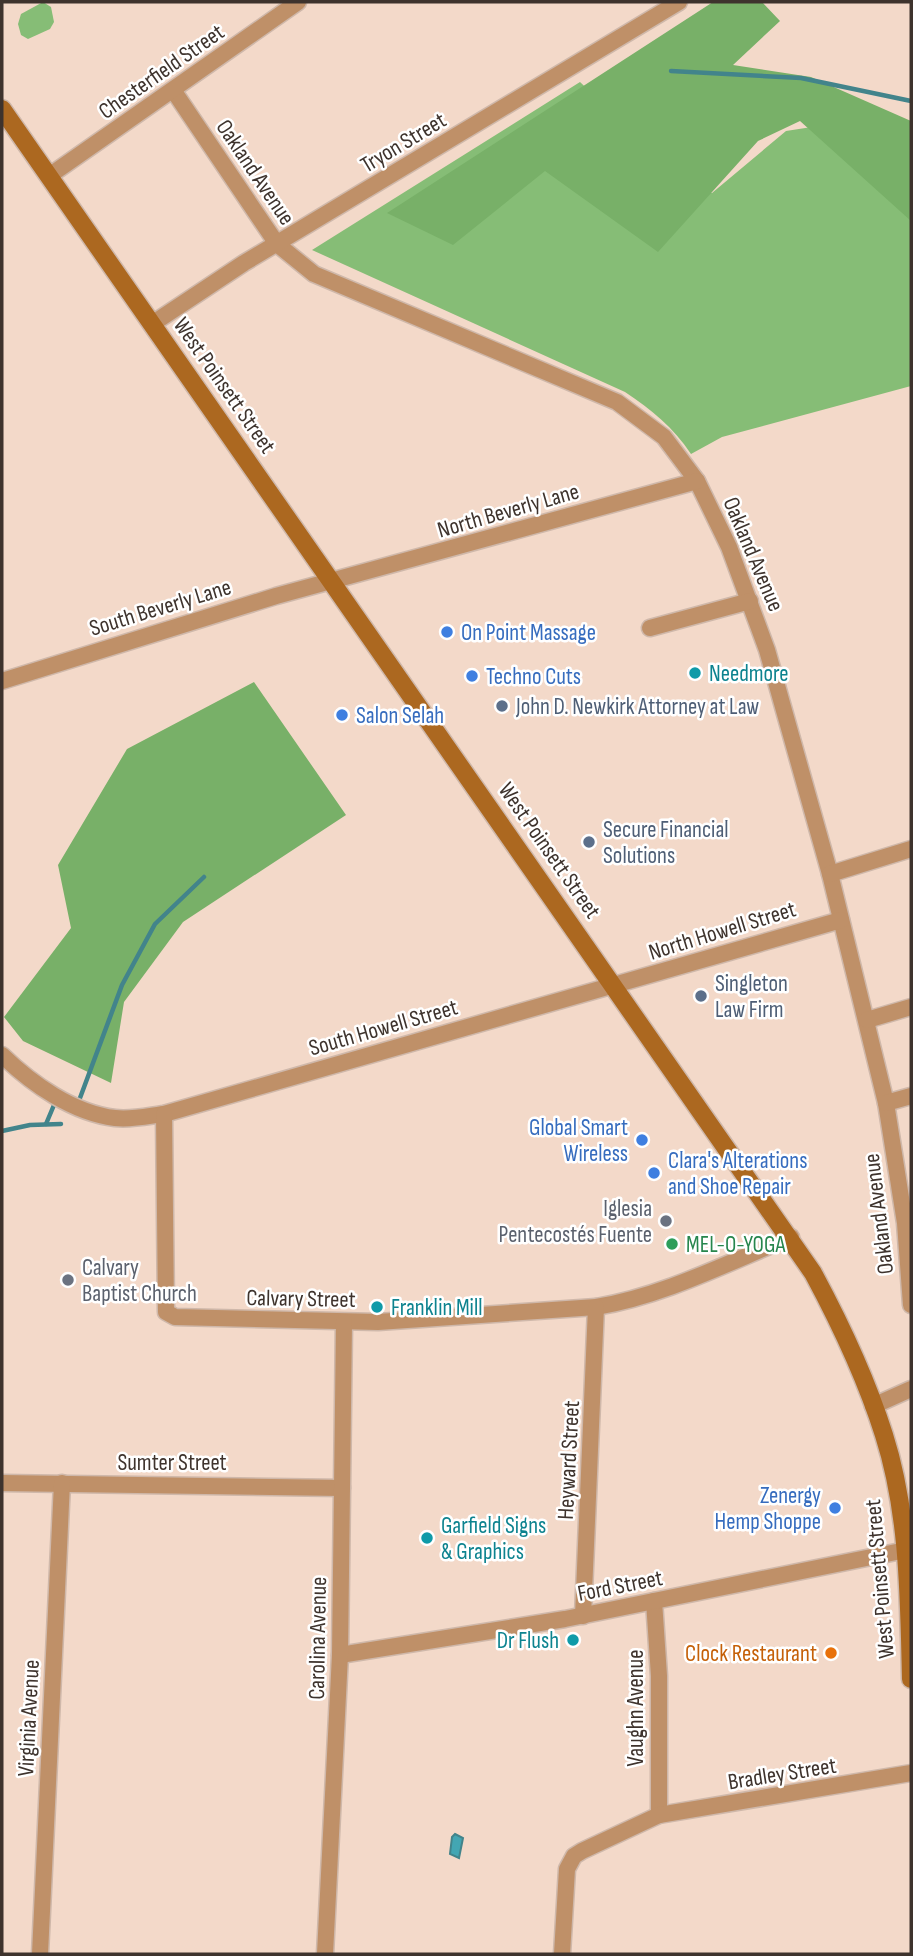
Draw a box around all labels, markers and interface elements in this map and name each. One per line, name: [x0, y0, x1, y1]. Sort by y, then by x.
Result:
street label: Chesterfield Street: [93, 18, 230, 125]
street label: Tryon Street: [356, 106, 451, 179]
street label: Oakland Avenue: [210, 114, 301, 231]
street label: West Poinsett Street: [167, 312, 281, 459]
street label: North Beverly Lane: [434, 477, 582, 545]
street label: Oakland Avenue: [717, 493, 790, 616]
street label: South Beverly Lane: [86, 573, 235, 643]
place label: On Point Massage: [461, 619, 596, 647]
marker: On Point Massage: [439, 624, 455, 640]
place label: Needmore: [709, 660, 789, 688]
place label: Techno Cuts: [486, 663, 581, 691]
marker: Needmore: [687, 665, 703, 681]
marker: Techno Cuts: [464, 668, 480, 684]
place label: John D. Newkirk Attorney at Law: [515, 693, 759, 721]
marker: John D. Newkirk Attorney at Law: [494, 698, 510, 714]
place label: Salon Selah: [356, 702, 444, 730]
marker: Salon Selah: [334, 707, 350, 723]
street label: West Poinsett Street: [492, 777, 606, 924]
place label: Secure Financial Solutions: [603, 816, 729, 870]
marker: Secure Financial Solutions: [581, 834, 597, 850]
street label: North Howell Street: [645, 895, 799, 967]
place label: Singleton Law Firm: [715, 970, 788, 1024]
marker: Singleton Law Firm: [693, 988, 709, 1004]
street label: South Howell Street: [306, 993, 461, 1063]
place label: Global Smart Wireless: [529, 1114, 628, 1168]
marker: Global Smart Wireless: [634, 1132, 650, 1148]
place label: Clara's Alterations and Shoe Repair: [668, 1147, 807, 1201]
street label: Oakland Avenue: [858, 1152, 900, 1276]
marker: Clara's Alterations and Shoe Repair: [646, 1165, 662, 1181]
place label: Iglesia Pentecostés Fuente: [498, 1195, 652, 1249]
marker: Iglesia Pentecostés Fuente: [658, 1213, 674, 1229]
place label: MEL-O-YOGA: [686, 1231, 785, 1259]
marker: MEL-O-YOGA: [664, 1236, 680, 1252]
place label: Calvary Baptist Church: [82, 1254, 197, 1308]
marker: Calvary Baptist Church: [60, 1272, 76, 1288]
street label: Calvary Street: [246, 1284, 356, 1314]
place label: Franklin Mill: [391, 1294, 482, 1322]
marker: Franklin Mill: [369, 1299, 385, 1315]
street label: Heyward Street: [552, 1400, 586, 1520]
street label: Sumter Street: [117, 1449, 227, 1477]
place label: Zenergy Hemp Shoppe: [715, 1482, 821, 1536]
street label: West Poinsett Street: [859, 1498, 901, 1660]
marker: Zenergy Hemp Shoppe: [827, 1500, 843, 1516]
place label: Garfield Signs & Graphics: [441, 1512, 546, 1566]
marker: Garfield Signs & Graphics: [419, 1530, 435, 1546]
street label: Ford Street: [575, 1564, 665, 1608]
street label: Carolina Avenue: [303, 1576, 333, 1700]
place label: Dr Flush: [497, 1627, 559, 1655]
marker: Dr Flush: [565, 1632, 581, 1648]
place label: Clock Restaurant: [685, 1640, 817, 1668]
marker: Clock Restaurant: [823, 1645, 839, 1661]
street label: Vaughn Avenue: [622, 1650, 650, 1766]
street label: Virginia Avenue: [12, 1659, 46, 1777]
street label: Bradley Street: [726, 1752, 838, 1796]

